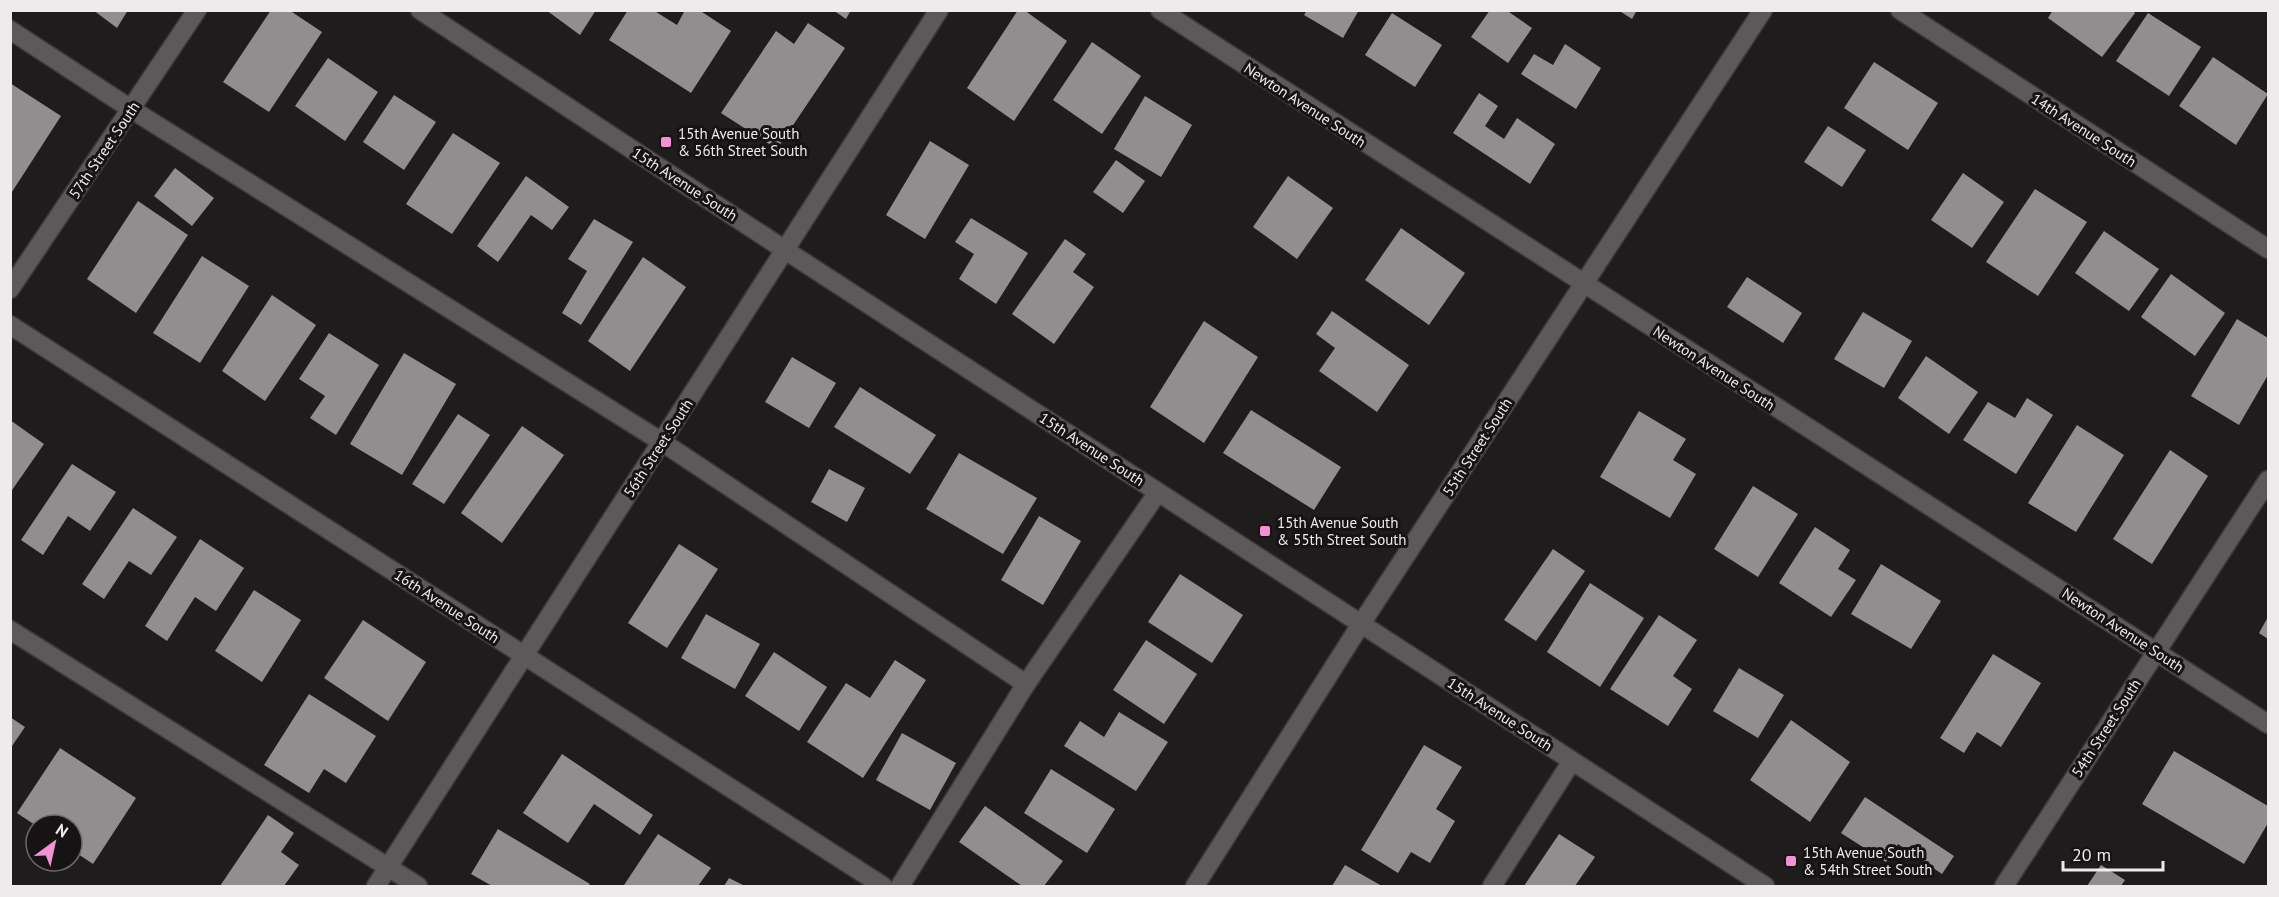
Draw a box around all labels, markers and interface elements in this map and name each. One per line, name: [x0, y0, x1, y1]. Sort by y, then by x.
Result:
street label: Newton Avenue South: [1240, 58, 1370, 152]
street label: 14th Avenue South: [2028, 89, 2140, 171]
street label: 57th Street South: [65, 98, 143, 202]
place label: 15th Avenue South & 56th Street South: [678, 124, 808, 160]
marker: 15th Avenue South & 56th Street South: [659, 135, 673, 149]
street label: 15th Avenue South: [629, 143, 741, 225]
street label: Newton Avenue South: [1649, 321, 1779, 415]
street label: 55th Street South: [1438, 394, 1516, 500]
street label: 56th Street South: [619, 395, 697, 501]
street label: 15th Avenue South: [1036, 408, 1148, 490]
place label: 15th Avenue South & 55th Street South: [1277, 513, 1407, 549]
marker: 15th Avenue South & 55th Street South: [1258, 524, 1272, 538]
street label: 16th Avenue South: [391, 565, 503, 647]
street label: Newton Avenue South: [2058, 583, 2188, 677]
street label: 15th Avenue South: [1444, 673, 1556, 755]
street label: 54th Street South: [2067, 675, 2145, 781]
north arrow: [24, 813, 84, 873]
text: N: [52, 819, 72, 842]
scale bar: [2063, 834, 2164, 872]
place label: 15th Avenue South & 54th Street South: [1803, 843, 1933, 879]
text: 20 m: [2072, 843, 2111, 866]
marker: 15th Avenue South & 54th Street South: [1784, 854, 1798, 868]

